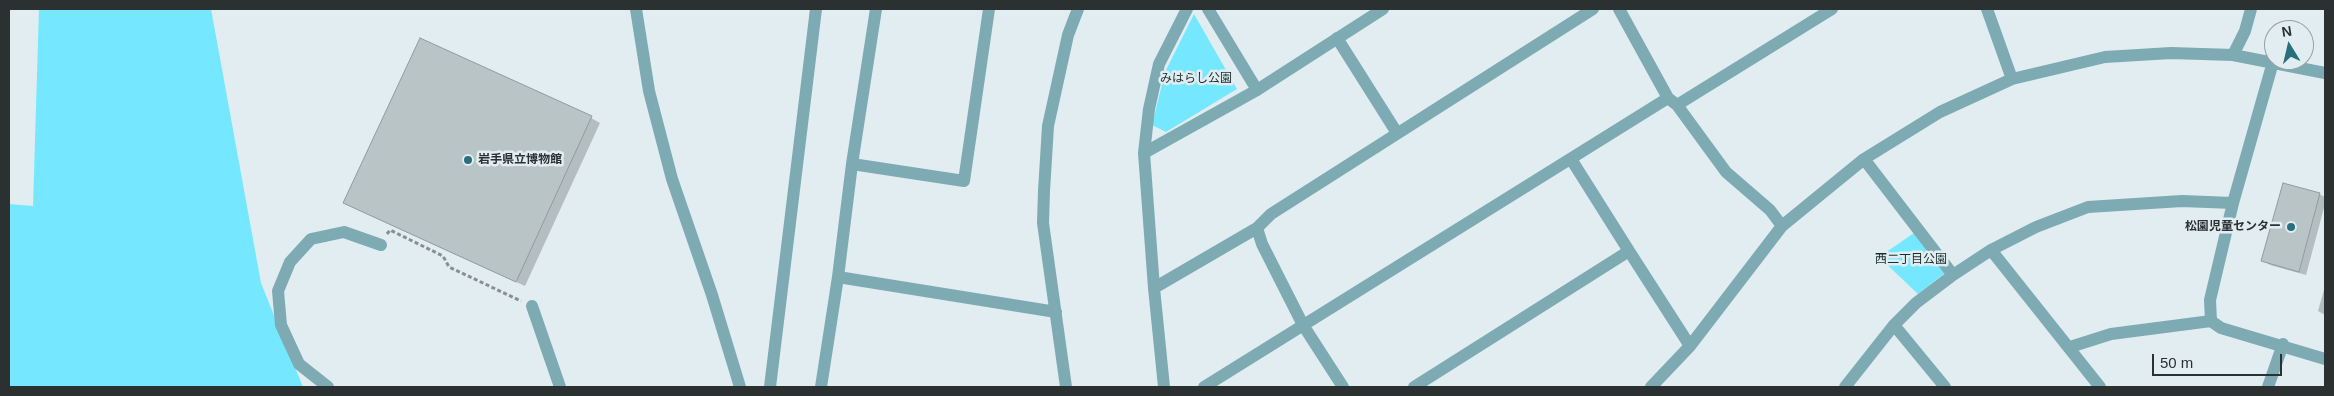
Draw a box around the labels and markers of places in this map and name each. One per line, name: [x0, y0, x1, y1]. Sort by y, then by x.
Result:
place label: 岩手県立博物館: [478, 153, 562, 167]
marker: 岩手県立博物館: [462, 154, 474, 166]
place label: 松園児童センター: [2185, 220, 2281, 234]
marker: 松園児童センター: [2285, 221, 2297, 233]

